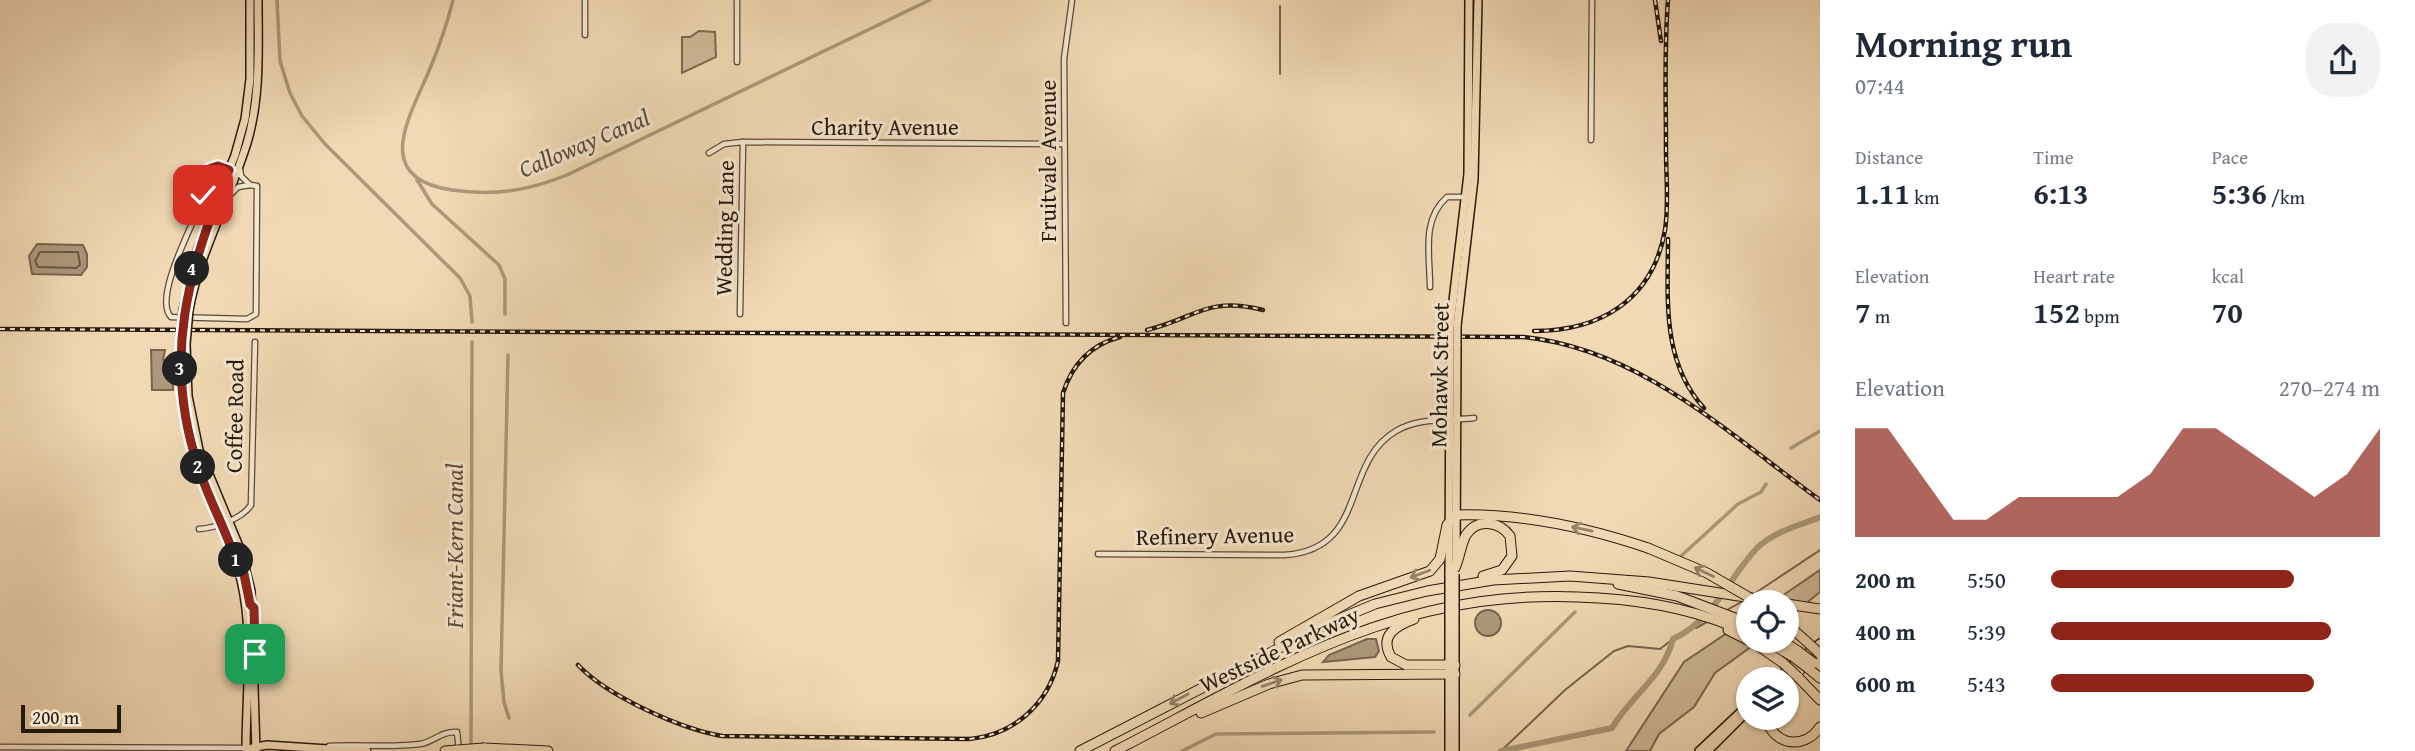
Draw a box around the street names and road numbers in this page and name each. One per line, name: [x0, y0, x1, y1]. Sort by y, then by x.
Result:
street label: Fruitvale Avenue: [1031, 80, 1064, 242]
street label: Charity Avenue: [811, 110, 959, 143]
street label: Wedding Lane: [706, 160, 742, 296]
street label: Mohawk Street: [1421, 302, 1457, 448]
street label: Coffee Road: [217, 358, 252, 473]
street label: Refinery Avenue: [1136, 517, 1294, 553]
street label: Westside Parkway: [1194, 597, 1365, 701]

